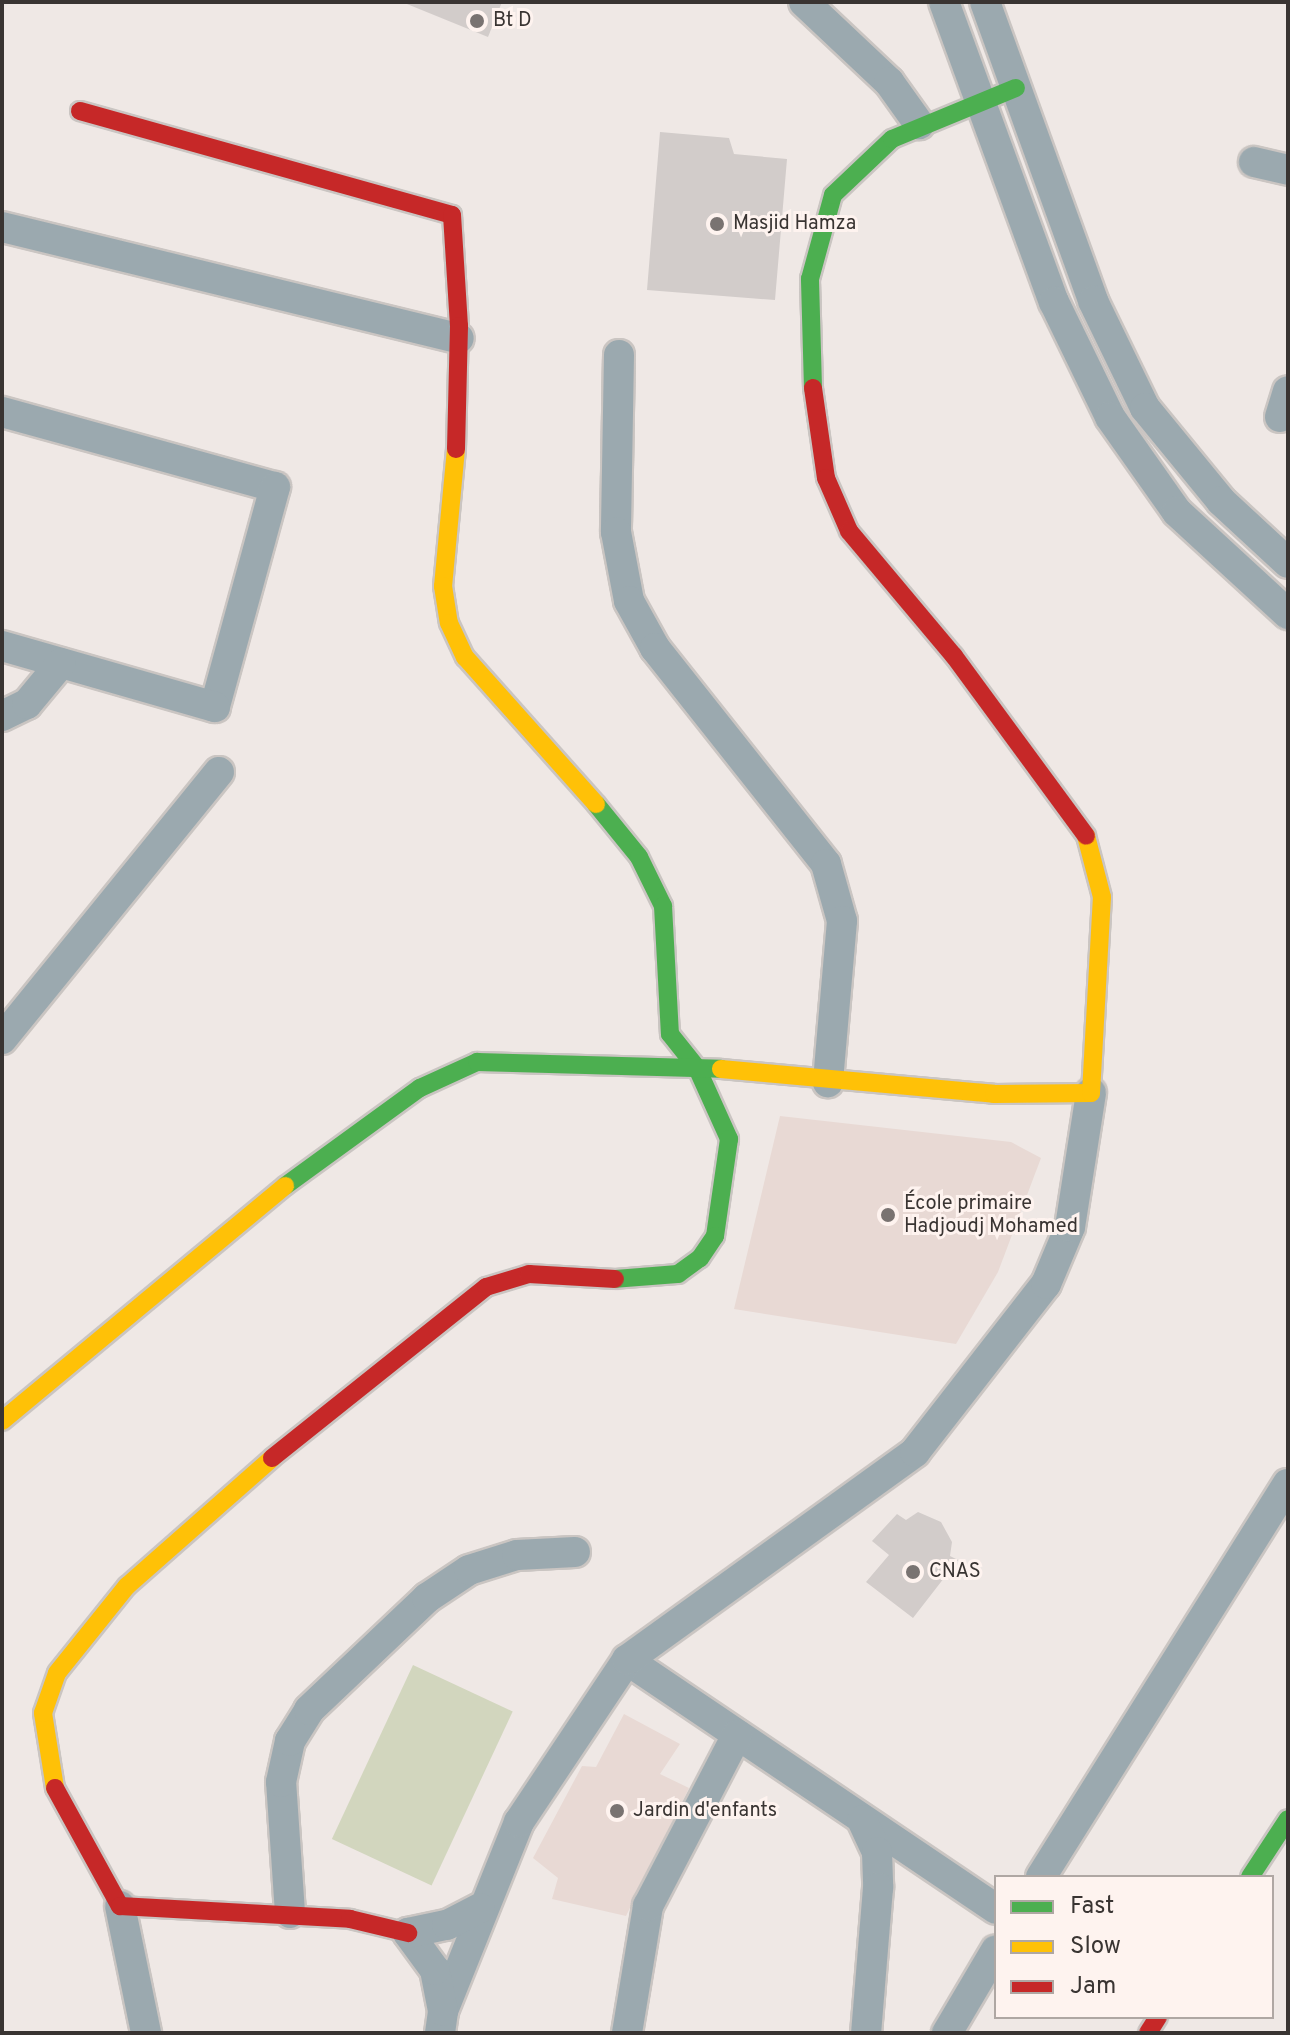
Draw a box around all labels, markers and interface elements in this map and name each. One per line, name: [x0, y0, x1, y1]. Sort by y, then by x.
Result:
place label: Bt D: [493, 9, 532, 33]
marker: Bt D: [468, 12, 486, 30]
place label: Masjid Hamza: [733, 212, 856, 236]
marker: Masjid Hamza: [708, 215, 726, 233]
place label: École primaire Hadjoudj Mohamed: [904, 1192, 1078, 1239]
marker: École primaire Hadjoudj Mohamed: [879, 1206, 897, 1224]
place label: CNAS: [929, 1560, 981, 1584]
marker: CNAS: [904, 1563, 922, 1581]
place label: Jardin d'enfants: [633, 1799, 777, 1823]
marker: Jardin d'enfants: [608, 1802, 626, 1820]
legend: [994, 1875, 1274, 2019]
text: Fast: [1070, 1892, 1114, 1922]
text: Slow: [1070, 1932, 1121, 1962]
text: Jam: [1070, 1972, 1116, 2002]

